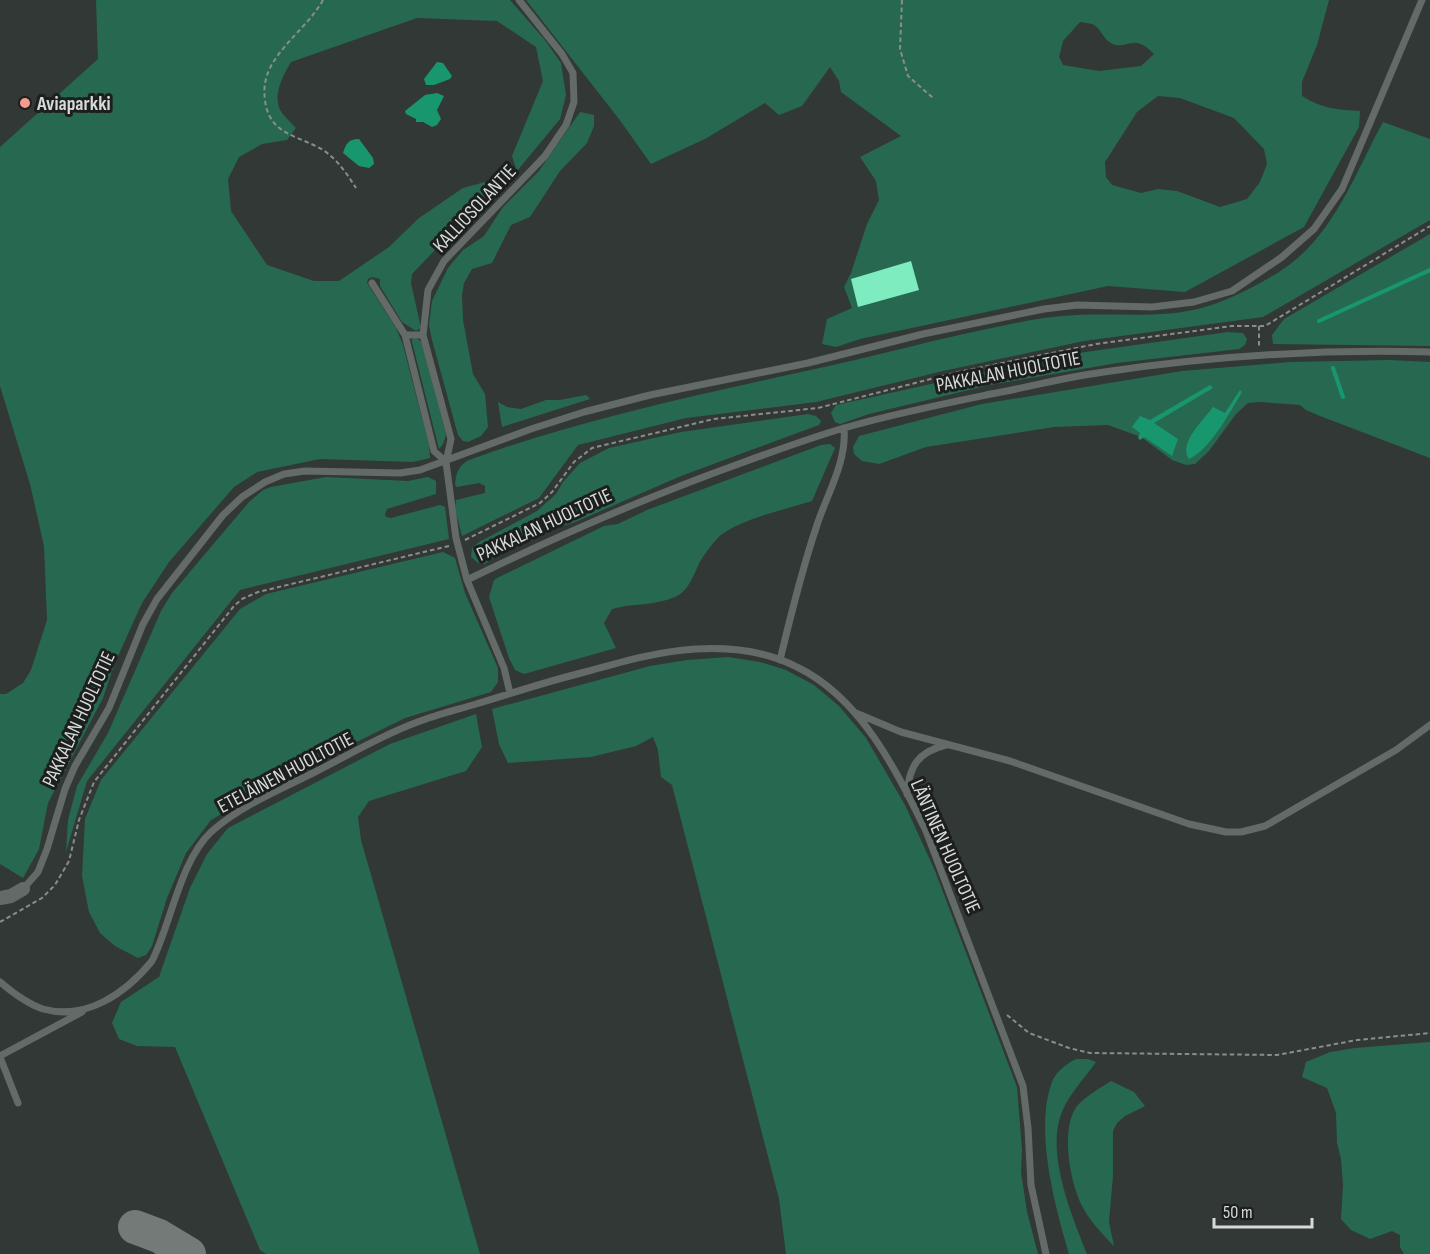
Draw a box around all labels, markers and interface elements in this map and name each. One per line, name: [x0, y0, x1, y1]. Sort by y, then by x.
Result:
place label: Aviaparkki: [36, 92, 111, 116]
marker: Aviaparkki: [18, 96, 32, 110]
street label: KALLIOSOLANTIE: [428, 160, 521, 258]
street label: PAKKALAN HUOLTOTIE: [934, 346, 1082, 398]
street label: PAKKALAN HUOLTOTIE: [473, 483, 616, 567]
street label: PAKKALAN HUOLTOTIE: [37, 648, 121, 791]
street label: ETELÄINEN HUOLTOTIE: [213, 727, 357, 819]
street label: LÄNTINEN HUOLTOTIE: [905, 776, 985, 917]
scale bar: [1214, 1191, 1312, 1229]
text: 50 m: [1223, 1202, 1253, 1223]

